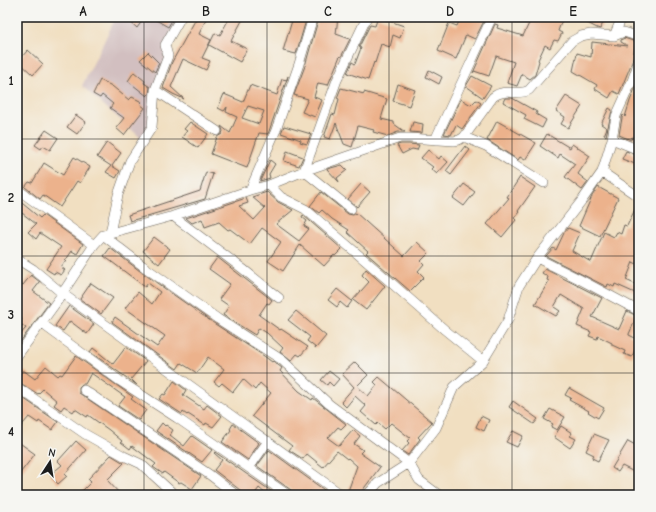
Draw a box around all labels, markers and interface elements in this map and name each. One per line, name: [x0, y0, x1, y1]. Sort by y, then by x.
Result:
text: A: [79, 4, 87, 19]
text: B: [202, 4, 210, 19]
text: C: [324, 4, 332, 19]
text: D: [446, 4, 454, 19]
text: E: [569, 4, 577, 19]
text: 1: [8, 73, 14, 88]
text: 2: [8, 190, 14, 205]
text: 3: [8, 307, 14, 322]
text: 4: [8, 424, 14, 439]
north arrow: [30, 442, 70, 482]
text: N: [47, 446, 57, 460]

